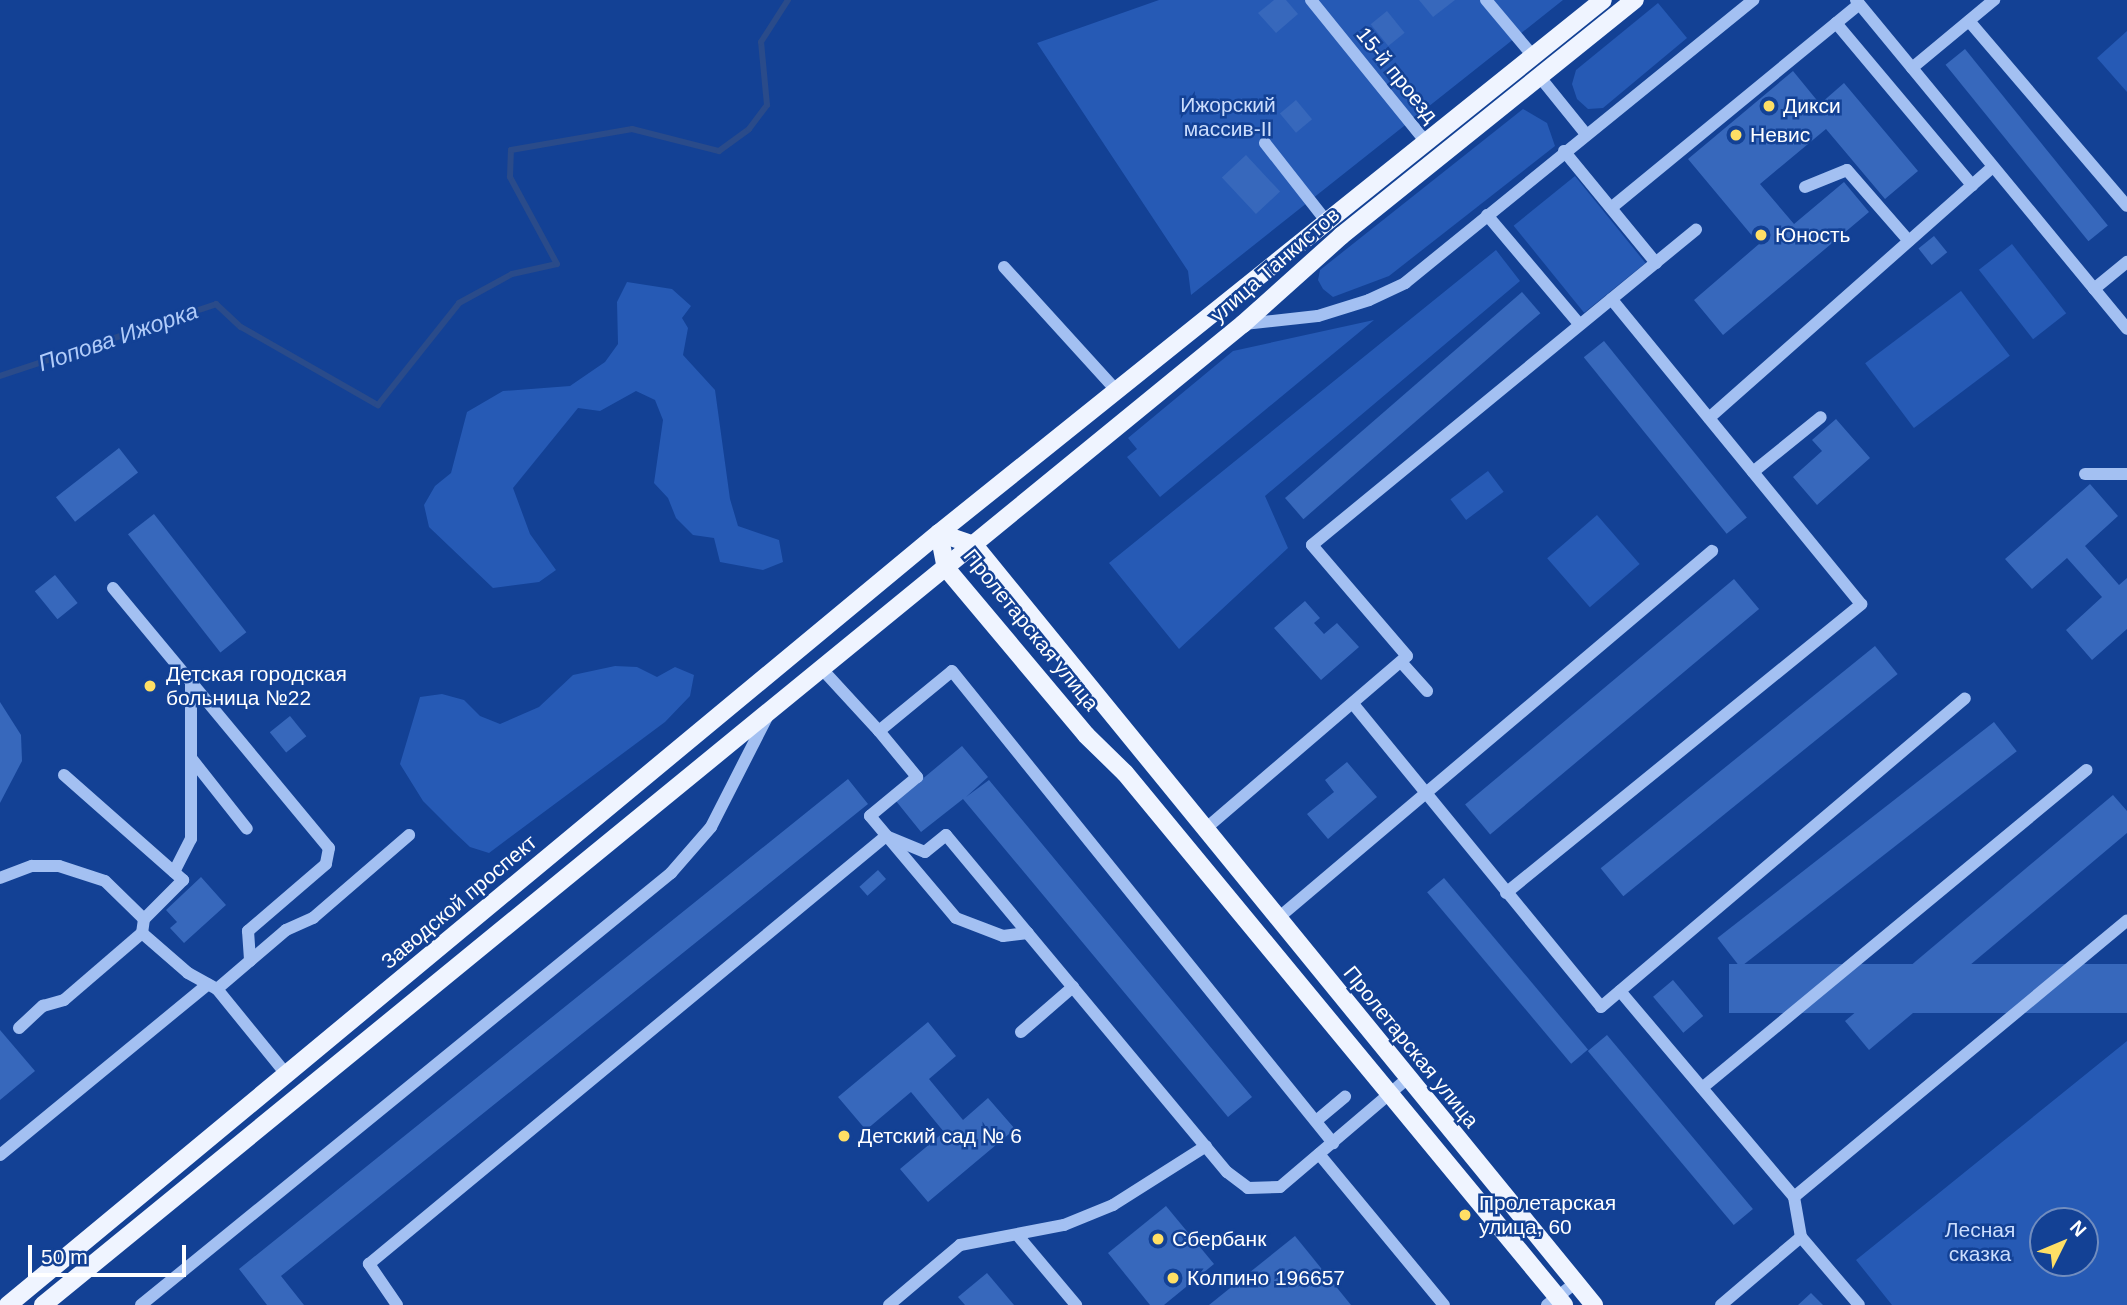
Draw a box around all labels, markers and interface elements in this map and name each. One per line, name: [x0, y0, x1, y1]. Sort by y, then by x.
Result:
street label: 15-й проезд: [1351, 22, 1443, 128]
park label: Ижорский массив-II: [1180, 92, 1276, 142]
place label: Дикси: [1783, 93, 1841, 119]
marker: Дикси: [1761, 98, 1777, 114]
place label: Невис: [1750, 122, 1810, 148]
marker: Невис: [1728, 127, 1744, 143]
street label: улица Танкистов: [1205, 202, 1345, 328]
place label: Юность: [1775, 222, 1851, 248]
marker: Юность: [1753, 227, 1769, 243]
water label: Попова Ижорка: [35, 297, 201, 377]
street label: Пролетарская улица: [958, 544, 1104, 716]
place label: Детская городская больница №22: [166, 661, 347, 711]
marker: Детская городская больница №22: [140, 676, 160, 696]
street label: Заводской проспект: [376, 830, 542, 974]
street label: Пролетарская улица: [1338, 961, 1484, 1133]
place label: Детский сад № 6: [858, 1123, 1022, 1149]
marker: Детский сад № 6: [836, 1128, 852, 1144]
place label: Пролетарская улица, 60: [1479, 1190, 1616, 1240]
marker: Пролетарская улица, 60: [1457, 1207, 1473, 1223]
north arrow: [2029, 1207, 2099, 1277]
park label: Лесная сказка: [1945, 1217, 2015, 1267]
text: N: [2066, 1217, 2091, 1241]
place label: Сбербанк: [1172, 1226, 1266, 1252]
marker: Сбербанк: [1150, 1231, 1166, 1247]
scale bar: [32, 1232, 189, 1276]
text: 50 m: [41, 1245, 88, 1268]
place label: Колпино 196657: [1187, 1265, 1345, 1291]
marker: Колпино 196657: [1165, 1270, 1181, 1286]

